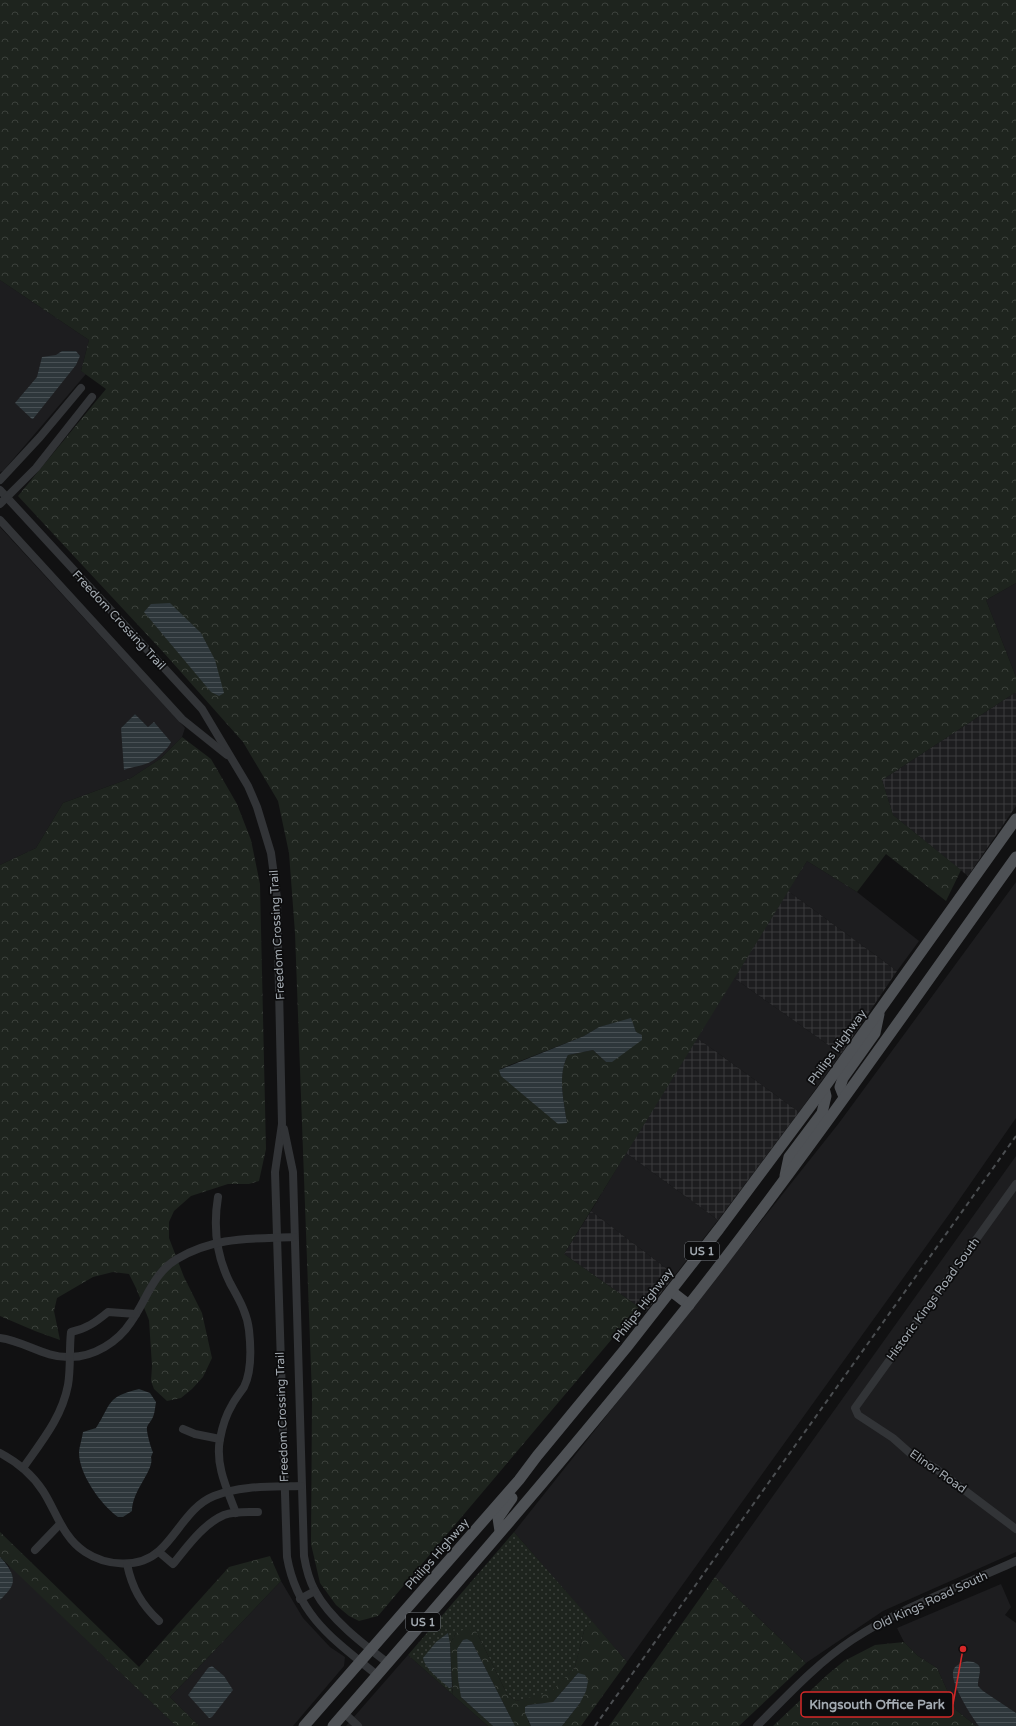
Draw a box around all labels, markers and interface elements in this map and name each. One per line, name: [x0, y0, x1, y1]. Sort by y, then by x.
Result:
street label: Freedom Crossing Trail: [69, 568, 169, 672]
street label: Freedom Crossing Trail: [267, 870, 287, 1000]
street label: Philips Highway: [805, 1006, 869, 1087]
street label: Historic Kings Road South: [884, 1235, 982, 1363]
road number: US 1: [685, 1242, 719, 1260]
street label: Philips Highway: [610, 1265, 677, 1345]
street label: Freedom Crossing Trail: [273, 1352, 291, 1482]
street label: Elinor Road: [907, 1446, 969, 1496]
street label: Philips Highway: [402, 1515, 472, 1593]
street label: Old Kings Road South: [870, 1568, 990, 1634]
road number: US 1: [406, 1613, 440, 1631]
callout: Kingsouth Office Park: [801, 1692, 953, 1717]
text: Kingsouth Office Park: [809, 1697, 945, 1713]

